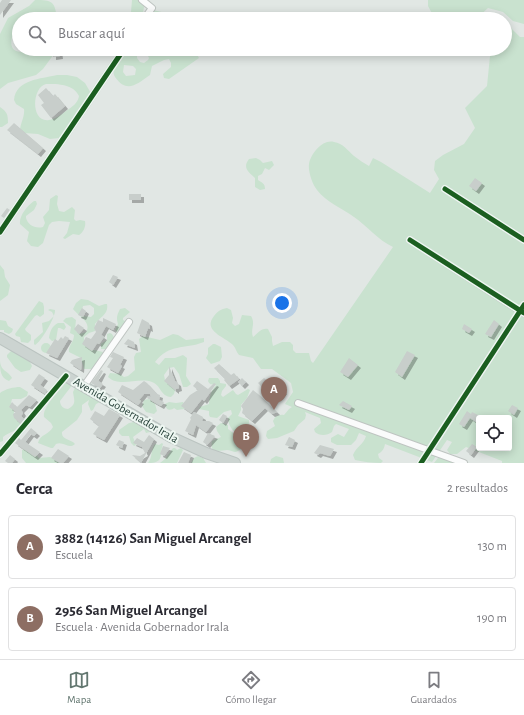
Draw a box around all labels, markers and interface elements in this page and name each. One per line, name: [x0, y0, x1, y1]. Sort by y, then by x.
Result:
search box: [12, 12, 512, 56]
icon: search: [26, 23, 48, 45]
text: Buscar aquí: [58, 26, 125, 41]
your location: [272, 293, 292, 313]
street label: Avenida Gobernador Irala: [72, 375, 181, 445]
pin: A: [261, 377, 287, 410]
map controls: [476, 415, 512, 451]
button: locate: [476, 415, 512, 451]
pin: B: [233, 424, 259, 457]
text: Cerca: [16, 480, 53, 497]
text: 2 resultados: [447, 482, 508, 495]
text: 3882 (14126) San Miguel Arcangel: [55, 531, 252, 546]
text: A: [26, 540, 34, 553]
text: 130 m: [478, 540, 507, 553]
text: Escuela: [55, 549, 93, 562]
text: 2956 San Miguel Arcangel: [55, 603, 208, 618]
text: B: [26, 612, 34, 625]
text: 190 m: [477, 612, 507, 625]
text: Escuela · Avenida Gobernador Irala: [55, 621, 229, 634]
tab: Mapa: [67, 669, 91, 706]
tab: Cómo llegar: [225, 669, 276, 706]
tab: Guardados: [410, 669, 457, 706]

